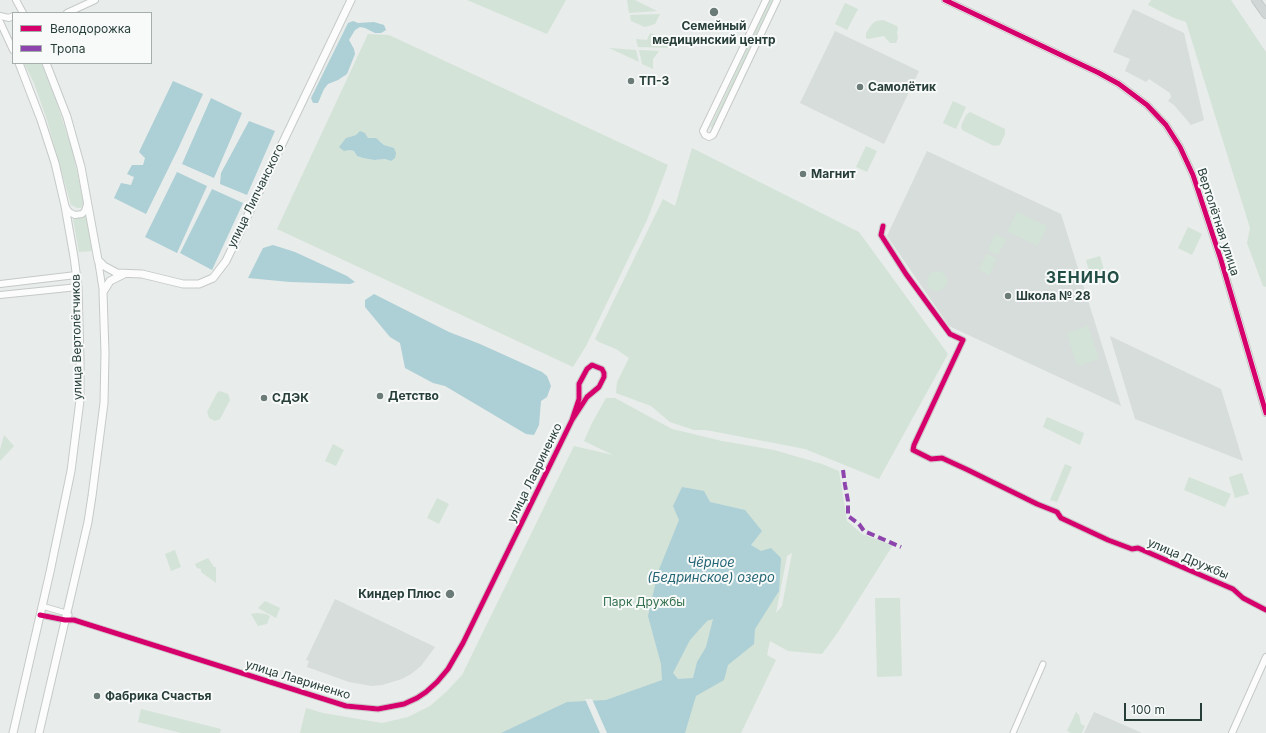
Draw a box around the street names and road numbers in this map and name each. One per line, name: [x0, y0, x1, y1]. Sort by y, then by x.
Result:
street label: улица Липчанского: [225, 142, 287, 250]
street label: Вертолётная улица: [1194, 166, 1242, 278]
street label: улица Вертолётчиков: [69, 274, 85, 400]
street label: улица Лавриненко: [505, 421, 565, 525]
street label: улица Дружбы: [1145, 535, 1231, 583]
street label: улица Лавриненко: [244, 657, 352, 703]

